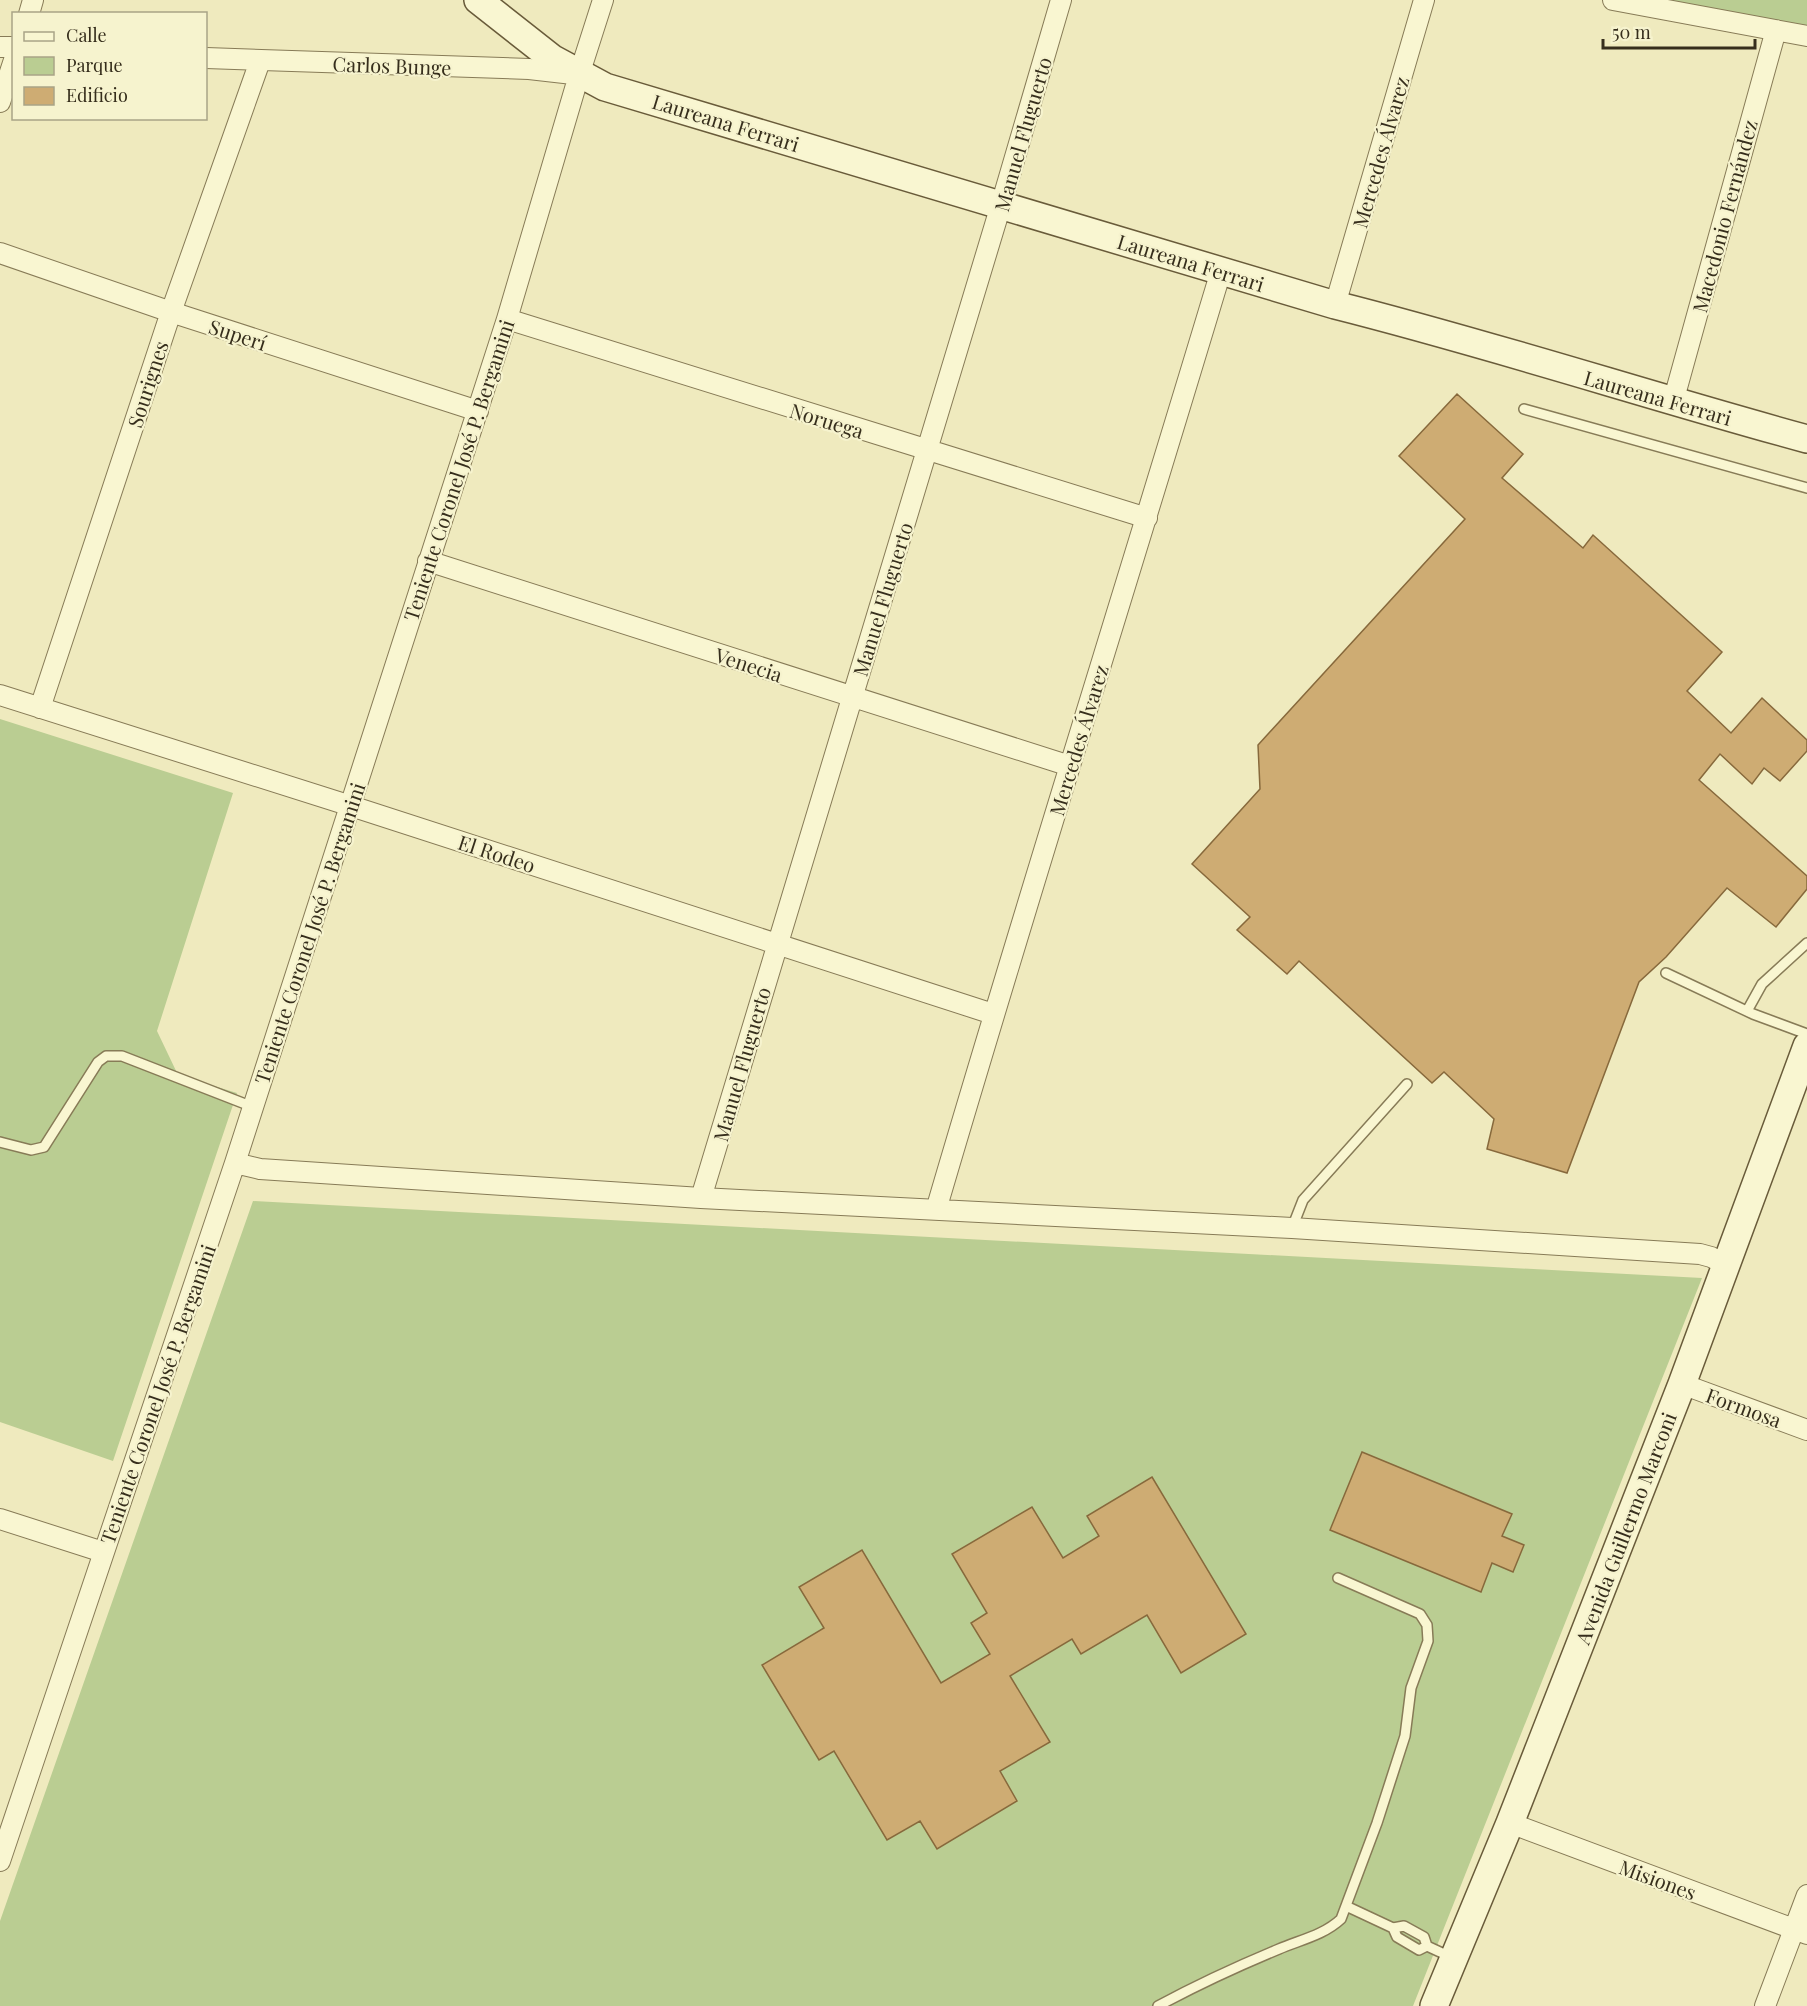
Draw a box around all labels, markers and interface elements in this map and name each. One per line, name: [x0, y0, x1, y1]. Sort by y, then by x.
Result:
legend: [12, 12, 207, 120]
scale bar: [1603, 12, 1754, 50]
text: 50 m: [1612, 20, 1651, 44]
text: Calle: [66, 23, 107, 47]
street label: Carlos Bunge: [332, 49, 452, 81]
text: Parque: [66, 53, 123, 77]
street label: Manuel Fluguerto: [987, 54, 1057, 214]
street label: Mercedes Álvarez: [1345, 73, 1415, 231]
text: Edificio: [66, 83, 128, 107]
street label: Laureana Ferrari: [649, 87, 803, 157]
street label: Macedonio Fernández: [1685, 117, 1763, 315]
street label: Laureana Ferrari: [1114, 227, 1268, 297]
street label: Superí: [206, 312, 270, 356]
street label: Teniente Coronel José P. Bergamini: [396, 316, 520, 624]
street label: Sourignes: [120, 337, 174, 431]
street label: Laureana Ferrari: [1581, 363, 1735, 431]
street label: Noruega: [787, 396, 867, 444]
street label: Manuel Fluguerto: [846, 519, 918, 679]
street label: Venecia: [711, 640, 786, 688]
street label: Mercedes Álvarez: [1042, 661, 1114, 819]
street label: Teniente Coronel José P. Bergamini: [247, 779, 371, 1087]
street label: El Rodeo: [455, 828, 539, 878]
street label: Manuel Fluguerto: [706, 984, 776, 1144]
street label: Teniente Coronel José P. Bergamini: [93, 1240, 221, 1547]
street label: Formosa: [1703, 1381, 1785, 1433]
street label: Avenida Guillermo Marconi: [1568, 1408, 1682, 1649]
street label: Misiones: [1616, 1853, 1700, 1905]

